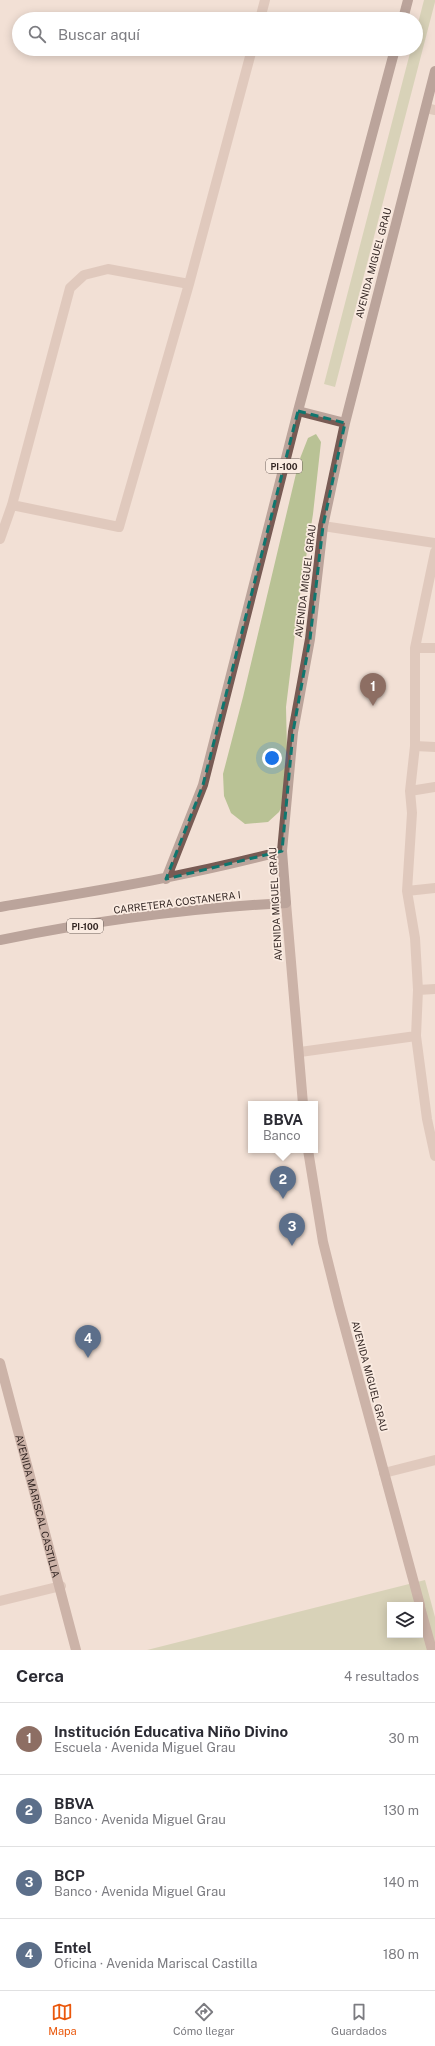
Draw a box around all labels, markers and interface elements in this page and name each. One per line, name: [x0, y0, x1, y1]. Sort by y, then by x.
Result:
search box: [12, 12, 423, 56]
icon: search: [26, 23, 48, 45]
text: Buscar aquí: [58, 26, 140, 43]
street label: AVENIDA MIGUEL GRAU: [352, 206, 394, 320]
road number: PI-100: [266, 459, 302, 473]
street label: AVENIDA MIGUEL GRAU: [292, 524, 318, 638]
pin: 1: [360, 673, 386, 706]
your location: [262, 748, 282, 768]
street label: AVENIDA MIGUEL GRAU: [266, 847, 284, 961]
street label: CARRETERA COSTANERA I: [113, 888, 241, 916]
road number: PI-100: [67, 919, 103, 933]
popup: [248, 1101, 318, 1153]
text: BBVA: [263, 1111, 303, 1128]
text: Banco: [263, 1128, 301, 1143]
pin: 2: [270, 1166, 296, 1199]
pin: 3: [279, 1213, 305, 1246]
street label: AVENIDA MIGUEL GRAU: [349, 1319, 391, 1433]
pin: 4: [75, 1325, 101, 1358]
street label: AVENIDA MARISCAL CASTILLA: [13, 1433, 63, 1579]
map controls: [387, 1602, 423, 1638]
button: layers: [387, 1602, 423, 1638]
text: Cerca: [16, 1666, 64, 1686]
text: 4 resultados: [344, 1669, 419, 1684]
text: Institución Educativa Niño Divino: [54, 1723, 288, 1740]
text: 1: [26, 1731, 32, 1746]
text: 30 m: [389, 1731, 419, 1746]
text: Escuela · Avenida Miguel Grau: [54, 1740, 236, 1755]
text: BBVA: [54, 1795, 94, 1812]
text: 2: [25, 1803, 33, 1818]
text: 130 m: [383, 1803, 419, 1818]
text: Banco · Avenida Miguel Grau: [54, 1812, 226, 1827]
text: BCP: [54, 1867, 85, 1884]
text: 3: [25, 1875, 33, 1890]
text: 140 m: [383, 1875, 419, 1890]
text: Banco · Avenida Miguel Grau: [54, 1884, 226, 1899]
text: Entel: [54, 1939, 92, 1956]
text: 4: [25, 1947, 33, 1962]
text: 180 m: [383, 1947, 419, 1962]
text: Oficina · Avenida Mariscal Castilla: [54, 1956, 257, 1971]
tab: Mapa: [48, 2001, 77, 2037]
tab: Cómo llegar: [173, 2001, 235, 2037]
tab: Guardados: [331, 2001, 387, 2037]

